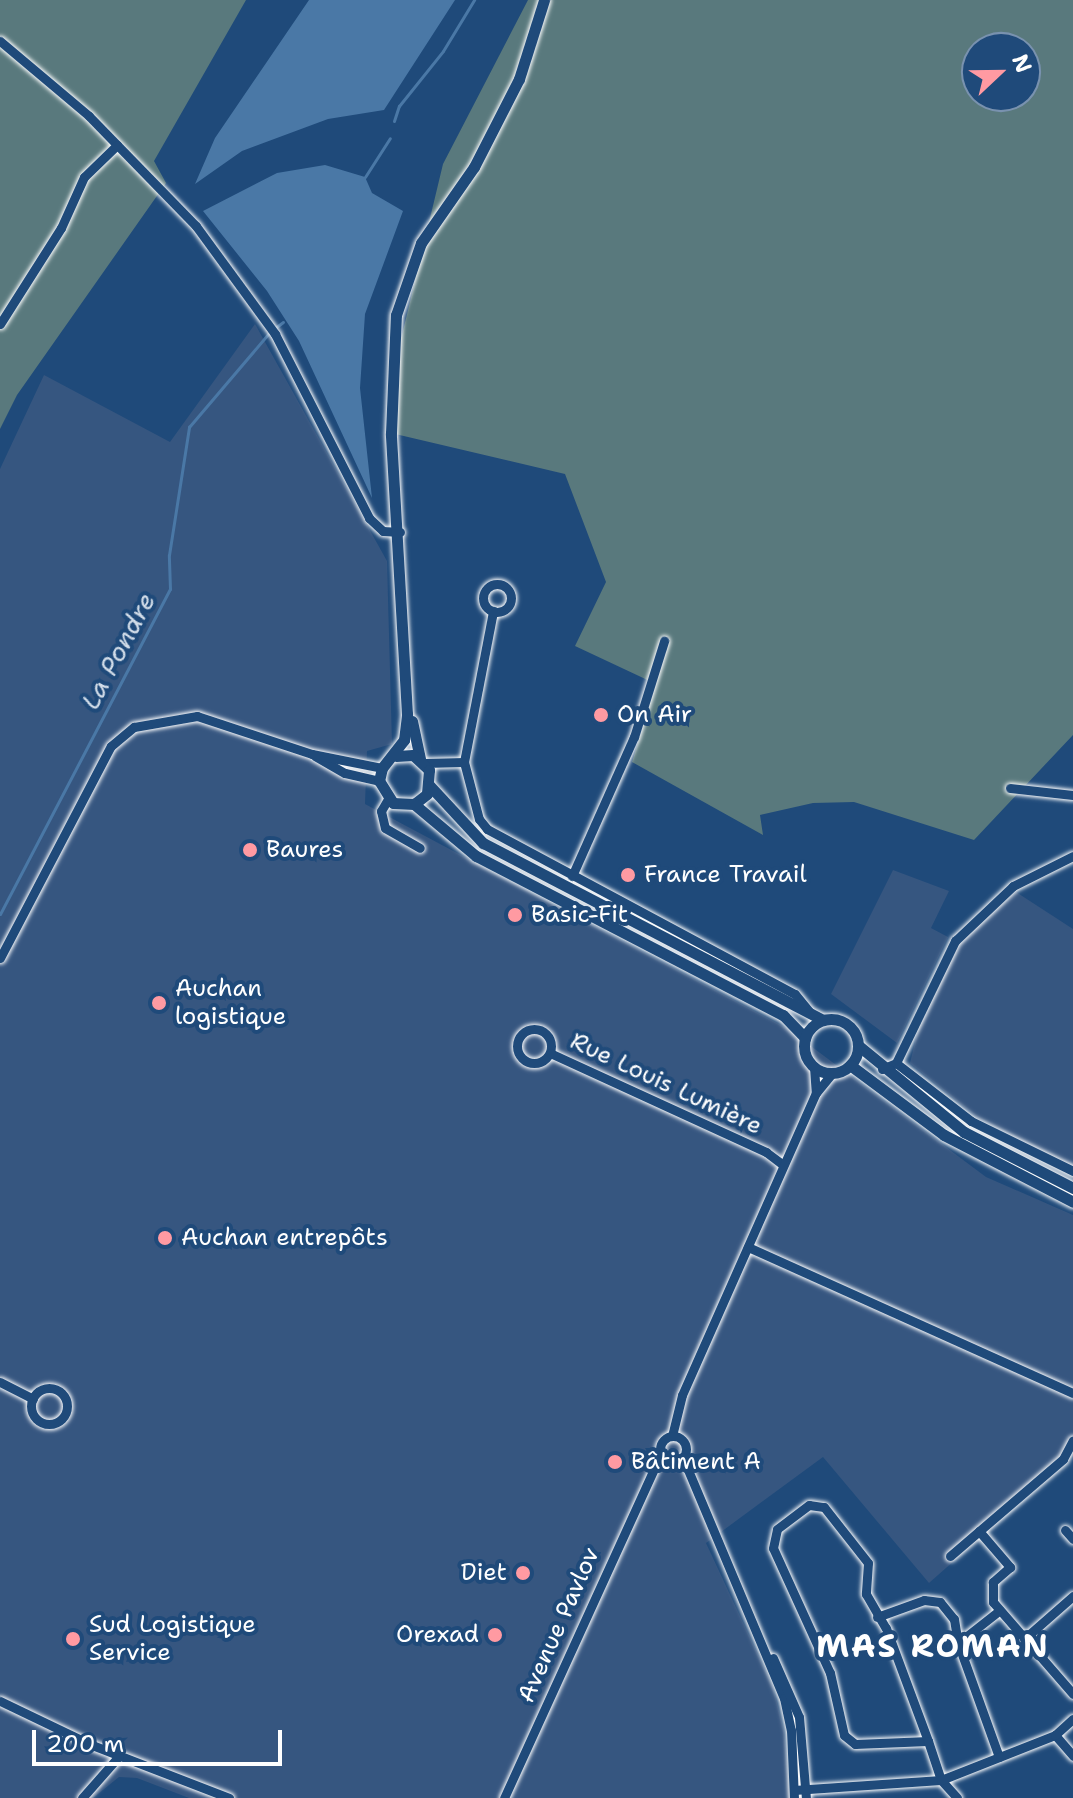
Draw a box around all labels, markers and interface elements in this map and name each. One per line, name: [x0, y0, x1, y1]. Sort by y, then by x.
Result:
north arrow: [961, 32, 1041, 112]
text: N: [1005, 50, 1039, 77]
water label: La Pondre: [74, 587, 162, 715]
place label: On Air: [617, 701, 692, 729]
marker: On Air: [592, 706, 610, 724]
place label: Baures: [266, 836, 343, 864]
marker: Baures: [241, 841, 259, 859]
place label: France Travail: [644, 861, 807, 889]
marker: France Travail: [619, 866, 637, 884]
place label: Basic-Fit: [531, 901, 628, 929]
marker: Basic-Fit: [506, 906, 524, 924]
place label: Auchan logistique: [175, 975, 286, 1031]
marker: Auchan logistique: [150, 994, 168, 1012]
street label: Rue Louis Lumière: [566, 1027, 766, 1141]
place label: Auchan entrepôts: [181, 1224, 388, 1252]
marker: Auchan entrepôts: [156, 1229, 174, 1247]
place label: Bâtiment A: [631, 1448, 761, 1476]
marker: Bâtiment A: [606, 1453, 624, 1471]
street label: Avenue Pavlov: [512, 1543, 606, 1707]
place label: Diet: [461, 1559, 507, 1587]
marker: Diet: [514, 1564, 532, 1582]
place label: Sud Logistique Service: [89, 1611, 256, 1667]
place label: Orexad: [396, 1621, 479, 1649]
marker: Orexad: [486, 1626, 504, 1644]
district label: MAS ROMAN: [816, 1627, 1050, 1665]
marker: Sud Logistique Service: [64, 1630, 82, 1648]
scale bar: [36, 1714, 286, 1764]
text: 200 m: [46, 1728, 124, 1760]

